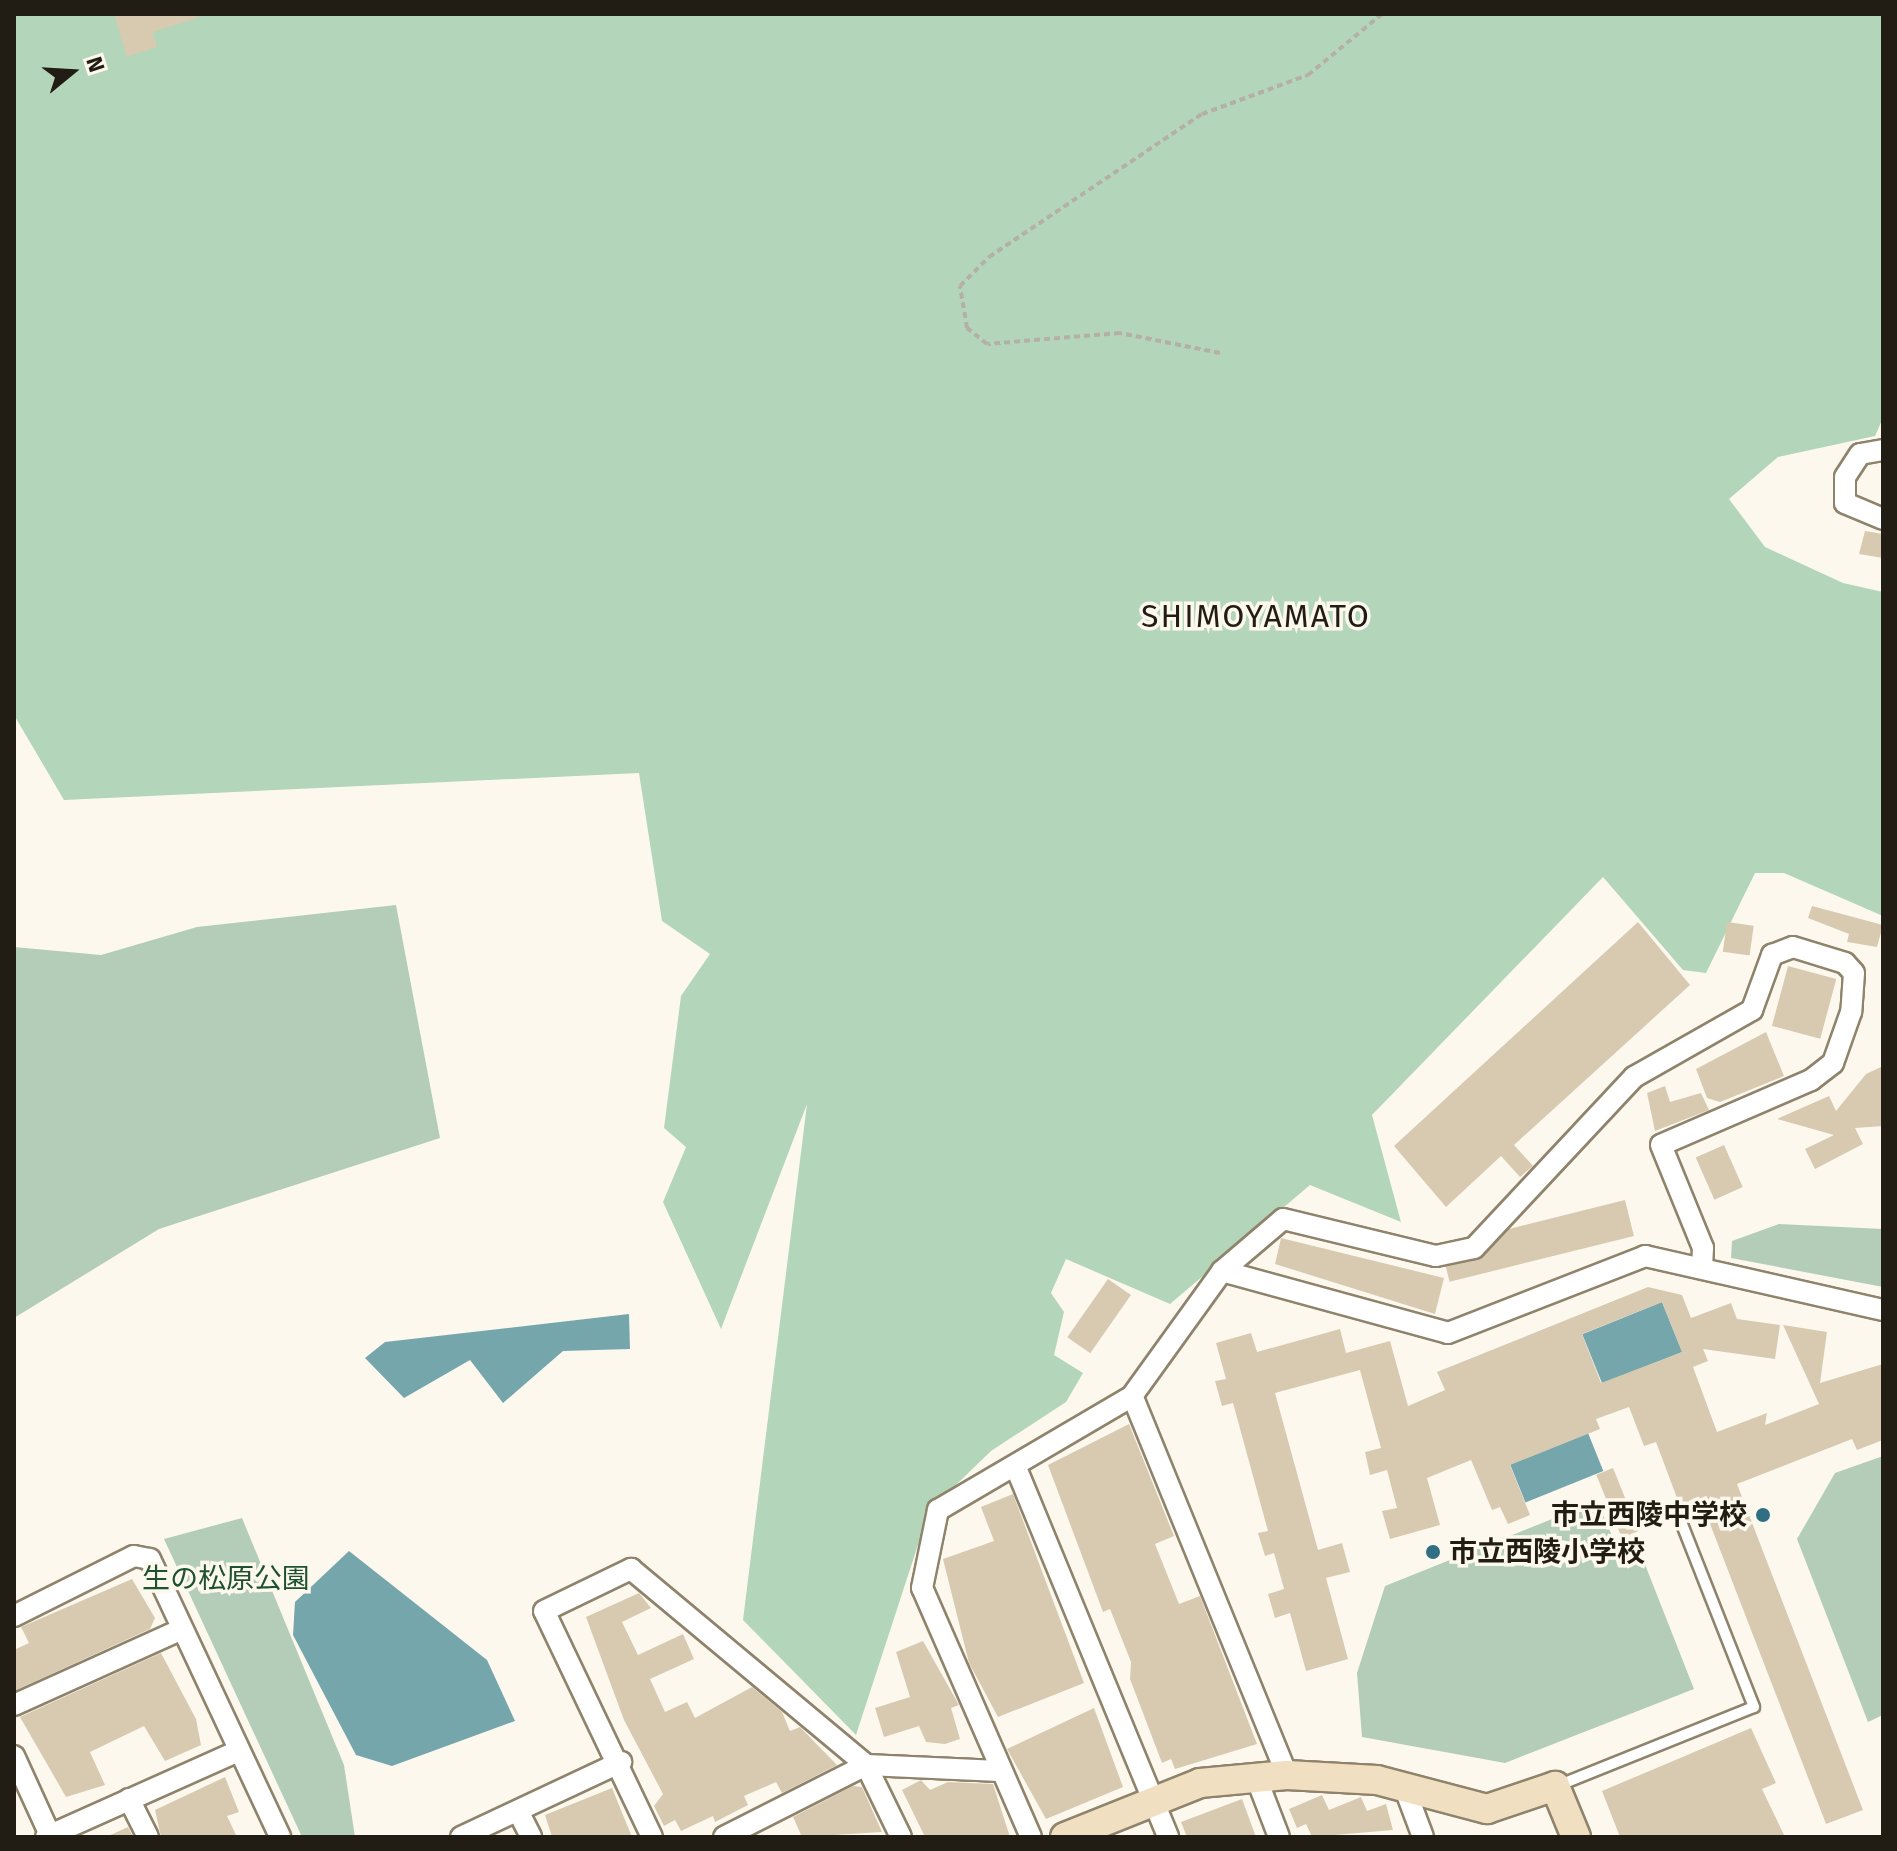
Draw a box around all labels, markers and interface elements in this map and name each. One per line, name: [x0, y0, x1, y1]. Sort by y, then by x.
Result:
north arrow: [32, 32, 112, 112]
text: N: [80, 53, 110, 76]
district label: SHIMOYAMATO: [1141, 597, 1371, 635]
place label: 市立西陵中学校: [1551, 1498, 1747, 1532]
marker: 市立西陵中学校: [1754, 1506, 1772, 1524]
place label: 市立西陵小学校: [1449, 1535, 1645, 1569]
marker: 市立西陵小学校: [1424, 1543, 1442, 1561]
park label: 生の松原公園: [142, 1562, 310, 1596]

